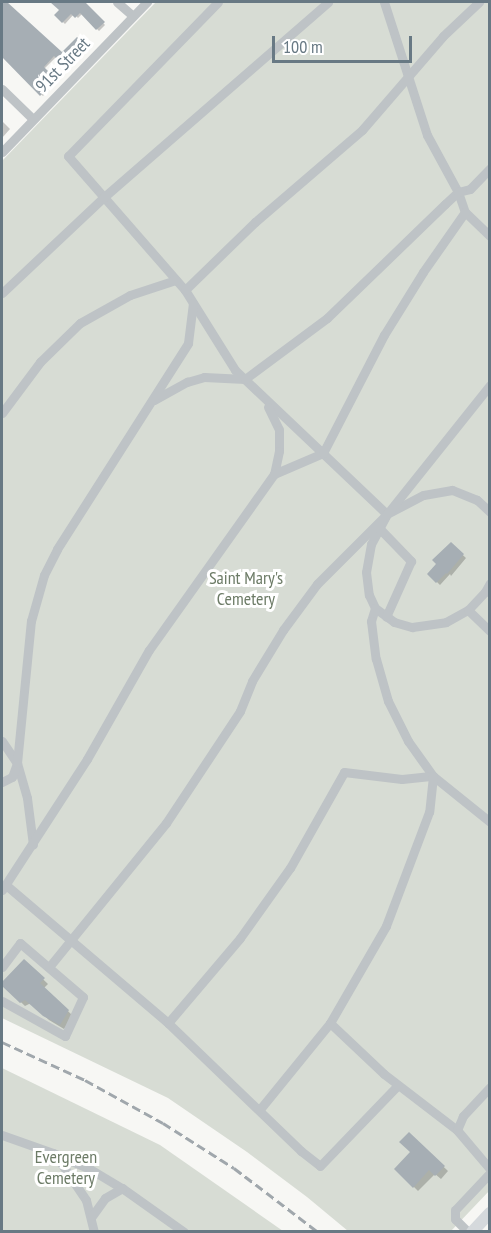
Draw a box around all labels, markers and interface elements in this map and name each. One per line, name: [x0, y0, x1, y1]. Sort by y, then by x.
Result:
scale bar: [275, 24, 414, 62]
street label: 91st Street: [32, 33, 94, 97]
text: 100 m: [283, 35, 323, 58]
park label: Saint Mary's Cemetery: [209, 568, 283, 610]
park label: Evergreen Cemetery: [35, 1147, 97, 1190]

